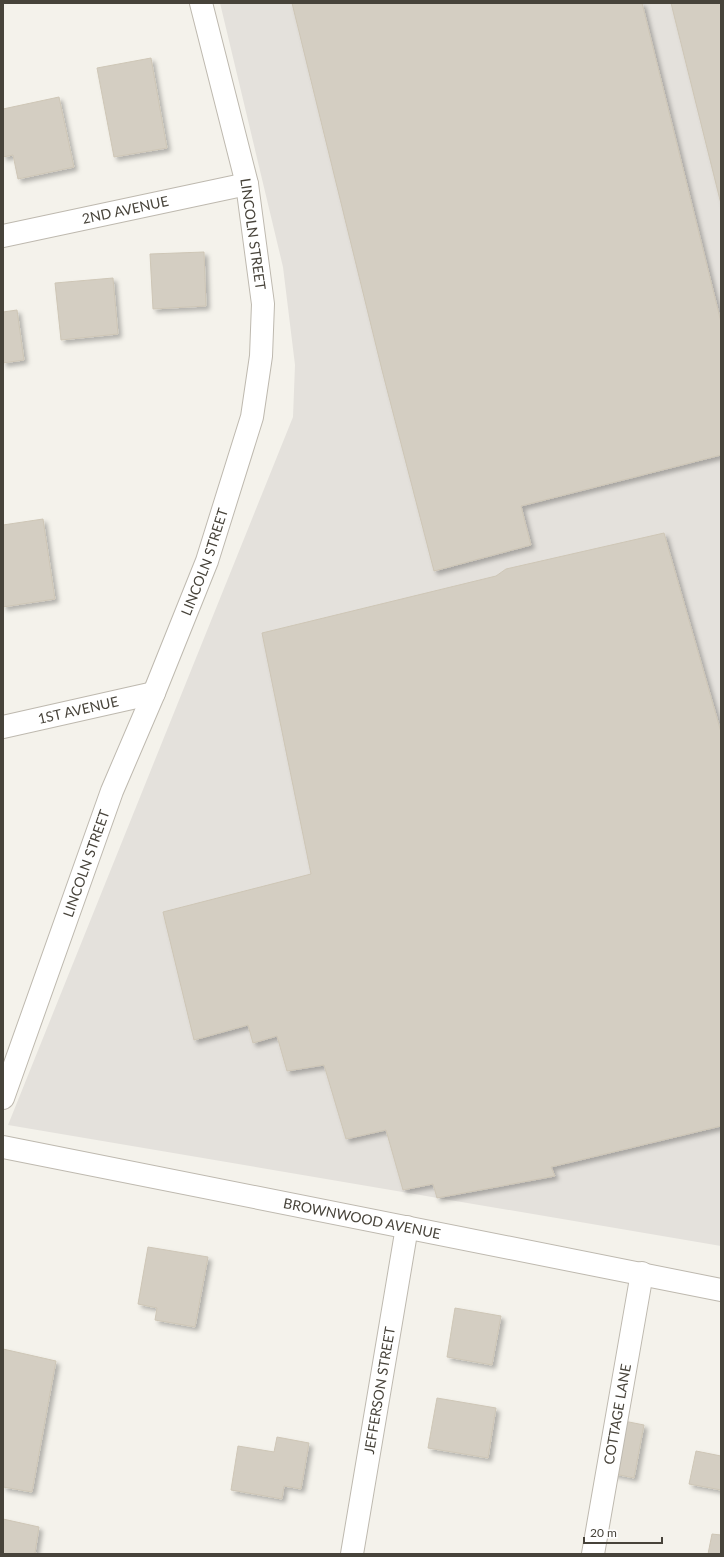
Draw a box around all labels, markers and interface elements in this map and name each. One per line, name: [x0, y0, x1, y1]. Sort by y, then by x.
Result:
street label: LINCOLN STREET: [237, 177, 270, 292]
street label: 2ND AVENUE: [80, 192, 170, 227]
street label: LINCOLN STREET: [177, 505, 231, 618]
street label: 1ST AVENUE: [36, 692, 120, 727]
street label: LINCOLN STREET: [59, 806, 113, 919]
street label: BROWNWOOD AVENUE: [282, 1194, 442, 1242]
street label: JEFFERSON STREET: [360, 1324, 398, 1455]
street label: COTTAGE LANE: [600, 1362, 634, 1466]
scale bar: [584, 1519, 662, 1545]
text: 20 m: [590, 1525, 617, 1540]

